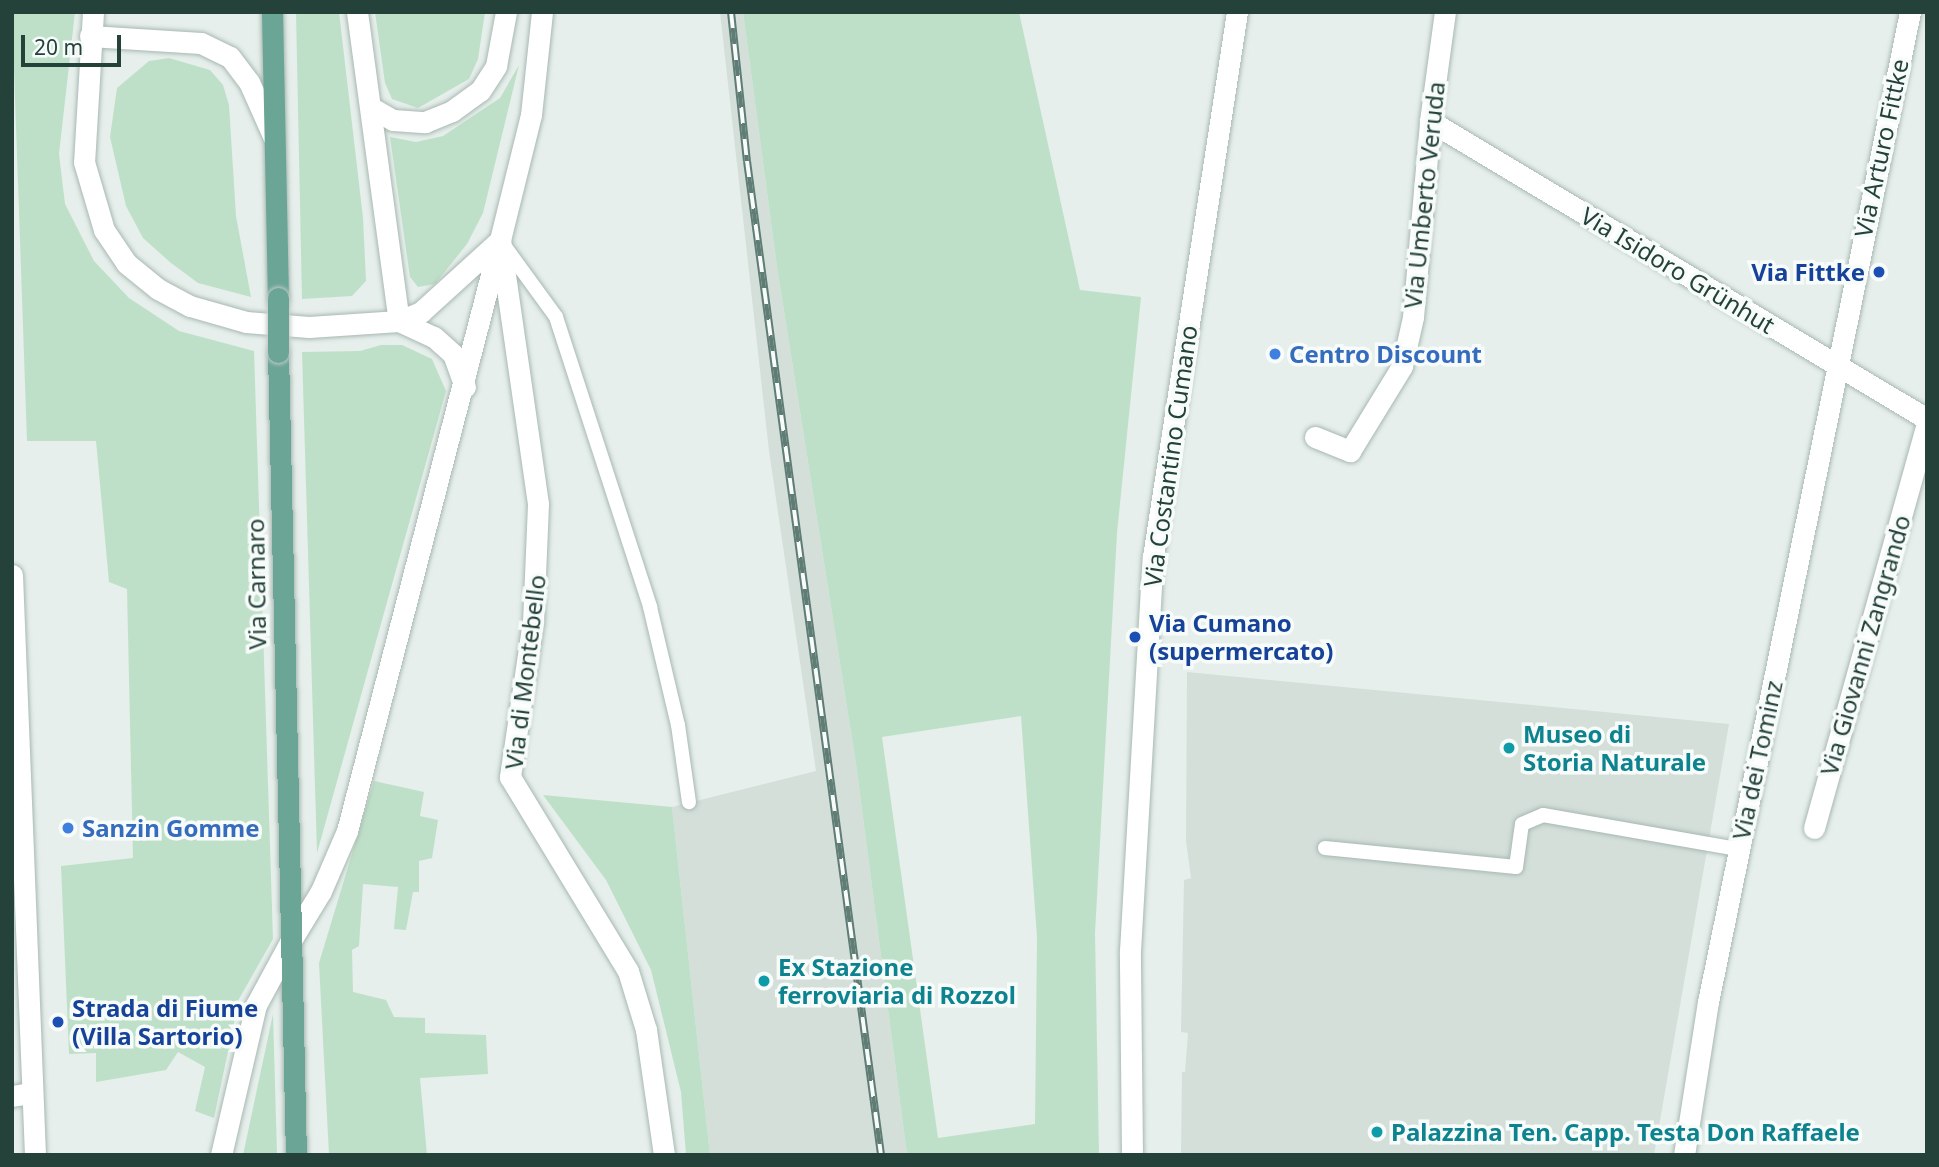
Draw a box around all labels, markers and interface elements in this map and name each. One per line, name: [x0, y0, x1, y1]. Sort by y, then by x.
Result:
scale bar: [24, 21, 124, 65]
text: 20 m: [34, 33, 83, 61]
street label: Via Arturo Fittke: [1848, 56, 1914, 240]
street label: Via Umberto Veruda: [1398, 80, 1450, 310]
street label: Via Isidoro Grünhut: [1576, 201, 1780, 339]
place label: Via Fittke: [1751, 258, 1865, 286]
marker: Via Fittke: [1871, 264, 1887, 280]
street label: Via Costantino Cumano: [1137, 323, 1203, 589]
place label: Centro Discount: [1289, 340, 1482, 368]
marker: Centro Discount: [1267, 346, 1283, 362]
street label: Via Giovanni Zangrando: [1814, 511, 1916, 779]
street label: Via Carnaro: [240, 518, 272, 650]
street label: Via di Montebello: [499, 573, 551, 771]
place label: Via Cumano (supermercato): [1149, 609, 1333, 665]
marker: Via Cumano (supermercato): [1127, 629, 1143, 645]
street label: Via dei Tominz: [1726, 678, 1788, 842]
place label: Museo di Storia Naturale: [1523, 720, 1706, 776]
marker: Museo di Storia Naturale: [1501, 740, 1517, 756]
place label: Sanzin Gomme: [82, 814, 260, 842]
marker: Sanzin Gomme: [60, 820, 76, 836]
place label: Ex Stazione ferroviaria di Rozzol: [778, 953, 1016, 1009]
marker: Ex Stazione ferroviaria di Rozzol: [756, 973, 772, 989]
place label: Strada di Fiume (Villa Sartorio): [72, 994, 258, 1050]
marker: Strada di Fiume (Villa Sartorio): [50, 1014, 66, 1030]
place label: Palazzina Ten. Capp. Testa Don Raffaele: [1391, 1118, 1860, 1146]
marker: Palazzina Ten. Capp. Testa Don Raffaele: [1369, 1124, 1385, 1140]

